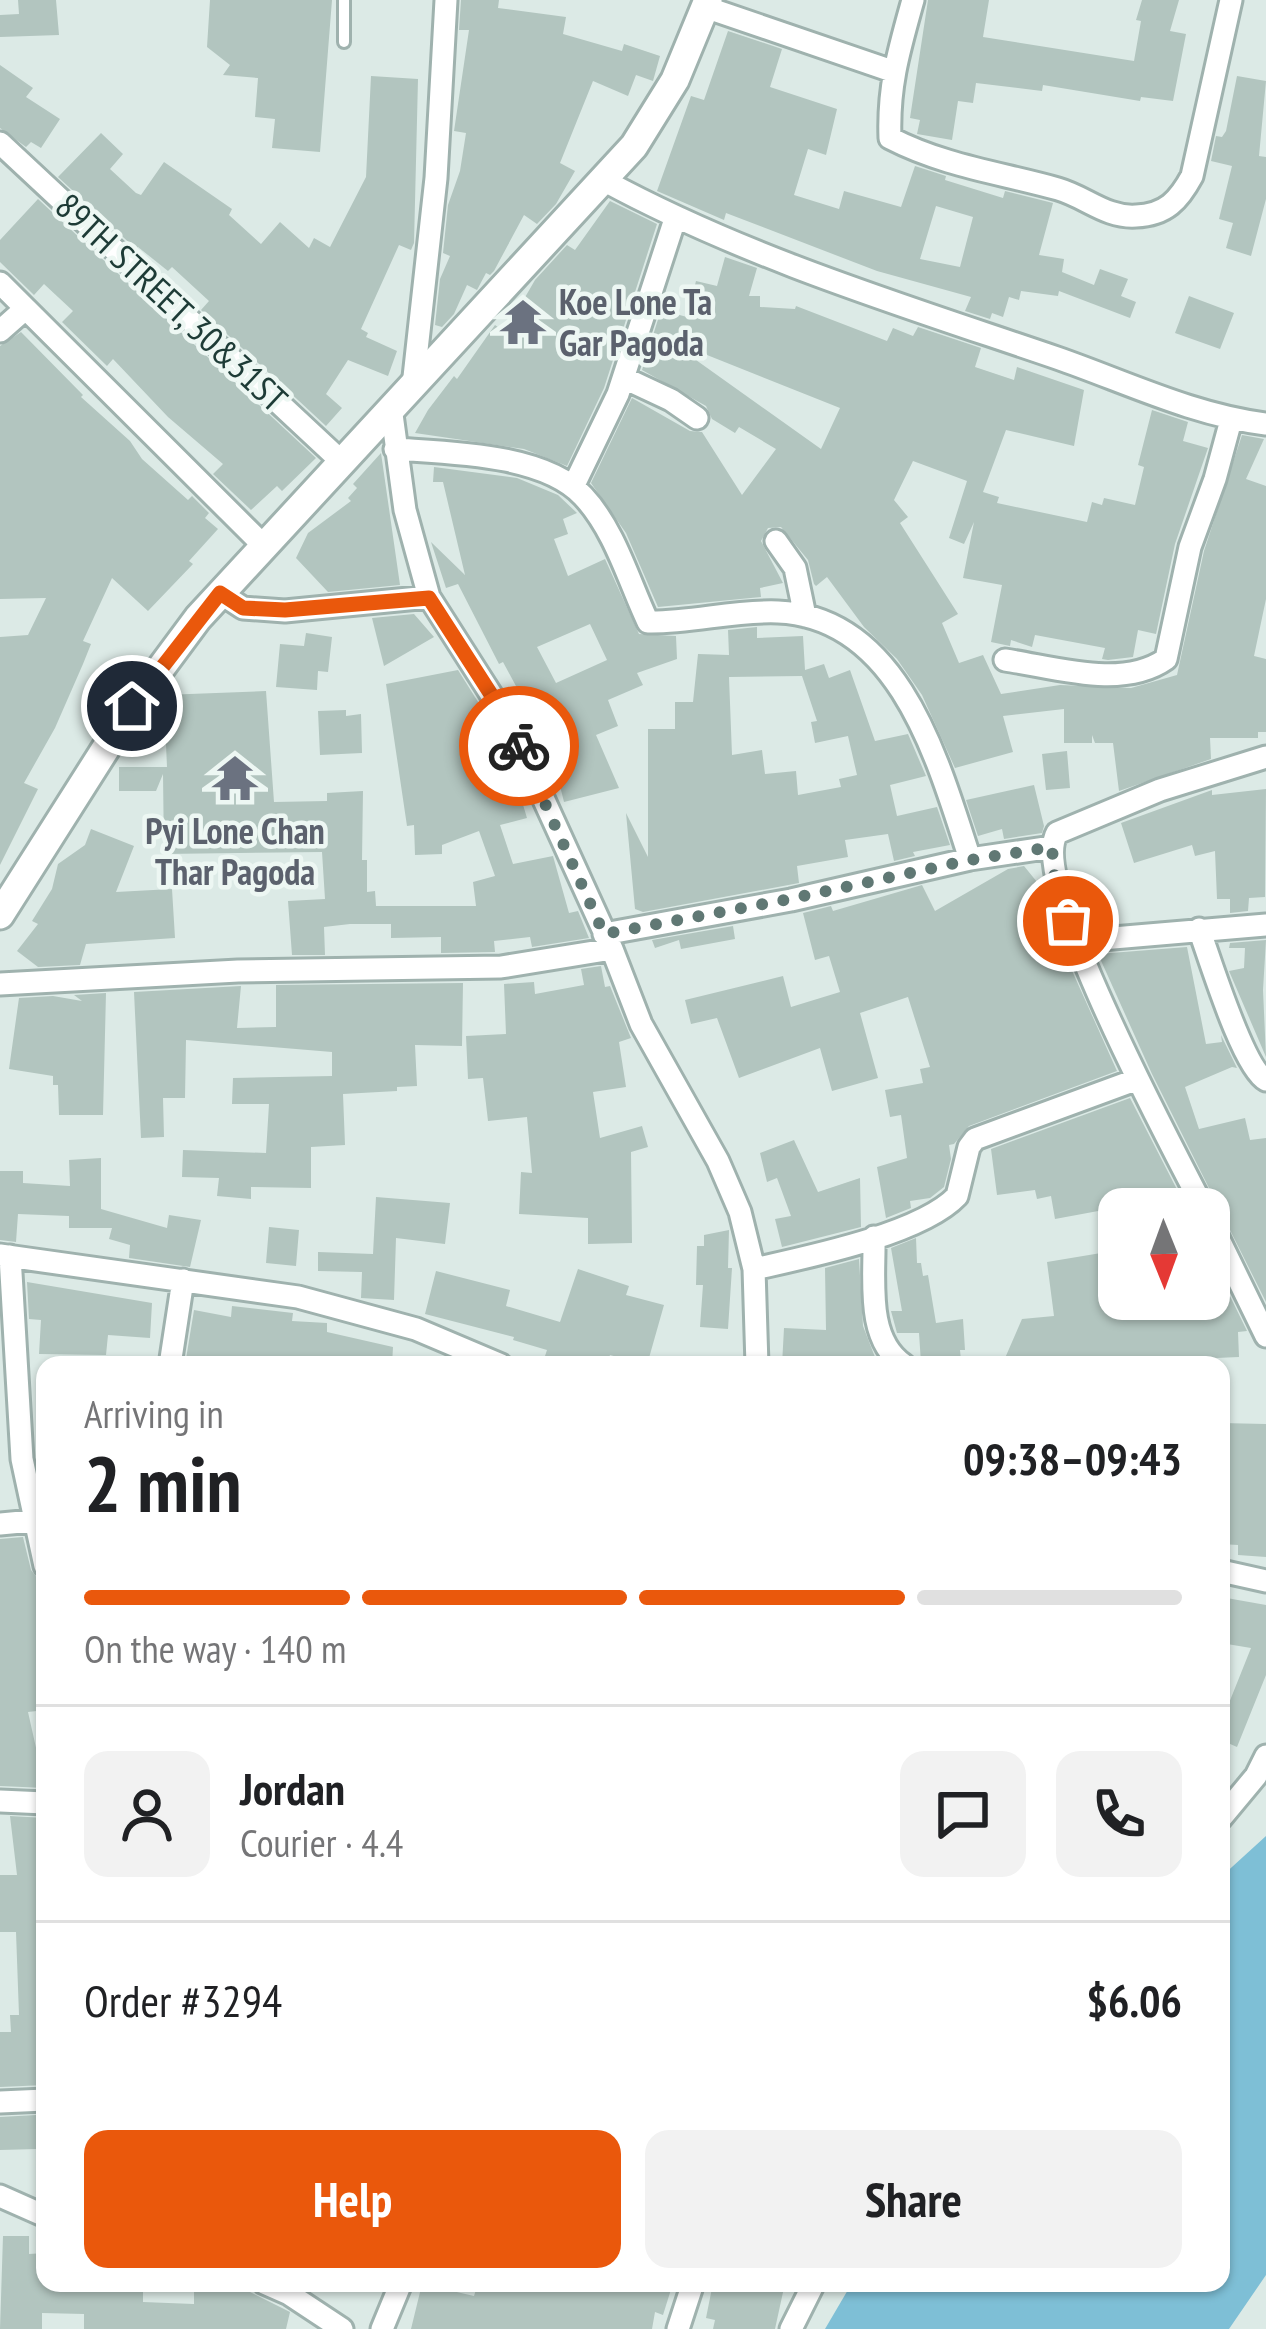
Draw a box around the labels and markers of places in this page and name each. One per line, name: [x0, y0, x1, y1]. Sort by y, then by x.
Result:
place label: Koe Lone Ta Gar Pagoda: [559, 278, 712, 366]
temple icon: Koe Lone Ta Gar Pagoda: [498, 297, 548, 347]
pin: [81, 655, 183, 757]
temple icon: Pyi Lone Chan Thar Pagoda: [210, 753, 260, 803]
place label: Pyi Lone Chan Thar Pagoda: [145, 807, 325, 895]
pin: [1017, 870, 1119, 972]

